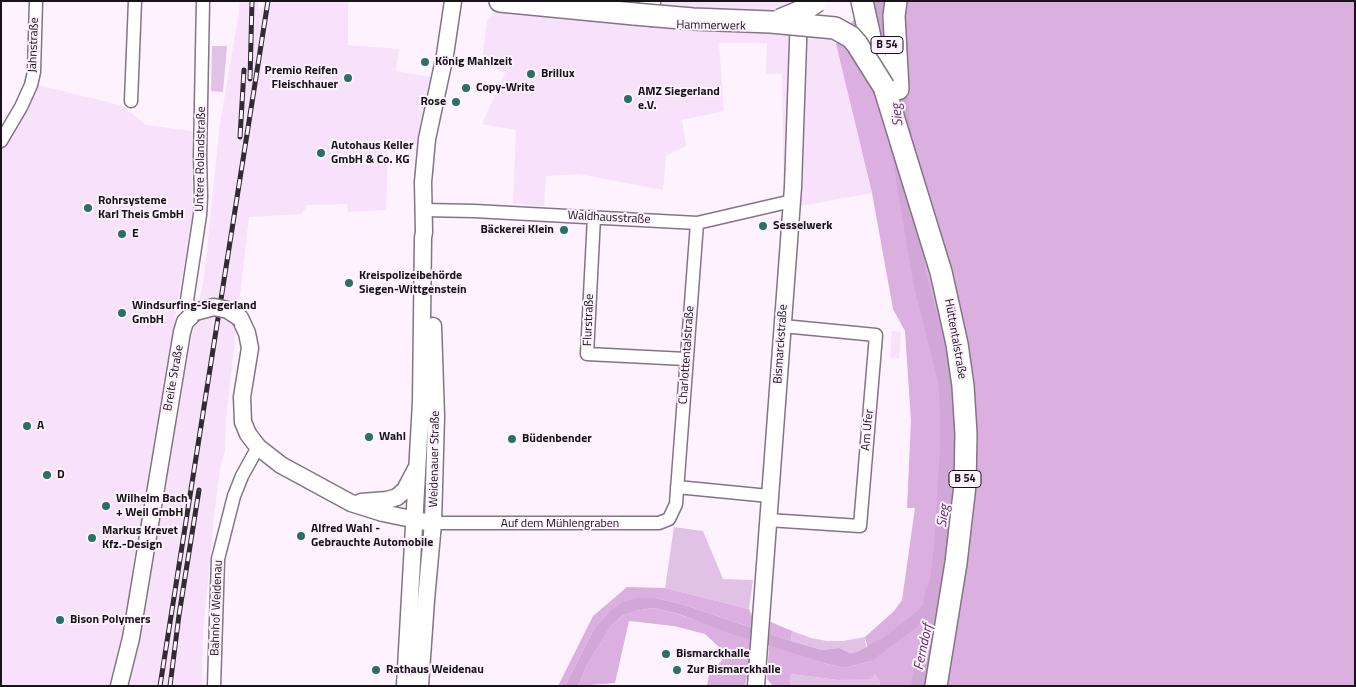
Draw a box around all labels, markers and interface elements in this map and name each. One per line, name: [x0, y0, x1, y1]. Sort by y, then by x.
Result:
street label: Jahnstraße: [26, 17, 42, 73]
street label: Hammerwerk: [676, 18, 746, 34]
road number: B 54: [871, 36, 903, 54]
place label: König Mahlzeit: [435, 55, 512, 69]
marker: König Mahlzeit: [419, 56, 431, 68]
place label: Premio Reifen Fleischhauer: [265, 64, 338, 92]
place label: Brillux: [541, 67, 575, 81]
marker: Brillux: [525, 68, 537, 80]
marker: Premio Reifen Fleischhauer: [342, 72, 354, 84]
place label: Copy-Write: [476, 81, 535, 95]
marker: Copy-Write: [460, 82, 472, 94]
place label: AMZ Siegerland e.V.: [638, 85, 720, 113]
marker: AMZ Siegerland e.V.: [622, 93, 634, 105]
place label: Rose: [420, 95, 446, 109]
marker: Rose: [450, 96, 462, 108]
water label: Sieg: [888, 103, 908, 127]
street label: Untere Rolandstraße: [193, 106, 209, 212]
place label: Autohaus Keller GmbH & Co. KG: [331, 139, 413, 167]
marker: Autohaus Keller GmbH & Co. KG: [315, 147, 327, 159]
place label: Rohrsysteme Karl Theis GmbH: [98, 194, 184, 222]
marker: Rohrsysteme Karl Theis GmbH: [82, 202, 94, 214]
street label: Waldhausstraße: [567, 209, 651, 227]
place label: Sesselwerk: [773, 219, 832, 233]
marker: Sesselwerk: [757, 220, 769, 232]
place label: Bäckerei Klein: [480, 223, 554, 237]
marker: Bäckerei Klein: [558, 224, 570, 236]
place label: E: [132, 227, 139, 241]
marker: E: [116, 228, 128, 240]
place label: Kreispolizeibehörde Siegen-Wittgenstein: [359, 269, 467, 297]
marker: Kreispolizeibehörde Siegen-Wittgenstein: [343, 277, 355, 289]
street label: Flurstraße: [581, 294, 597, 346]
street label: Hüttentalstraße: [941, 298, 969, 380]
place label: Windsurfing-Siegerland GmbH: [132, 299, 257, 327]
street label: Bismarckstraße: [771, 304, 791, 384]
street label: Charlottentalstraße: [676, 305, 698, 405]
marker: Windsurfing-Siegerland GmbH: [116, 307, 128, 319]
street label: Breite Straße: [161, 344, 187, 412]
street label: Am Ufer: [859, 409, 877, 451]
street label: Weidenauer Straße: [427, 410, 443, 508]
place label: A: [37, 419, 44, 433]
marker: A: [21, 420, 33, 432]
place label: Wahl: [379, 430, 406, 444]
marker: Wahl: [363, 431, 375, 443]
place label: Büdenbender: [522, 432, 592, 446]
marker: Büdenbender: [506, 433, 518, 445]
place label: D: [57, 468, 65, 482]
marker: D: [41, 469, 53, 481]
road number: B 54: [949, 470, 981, 488]
place label: Wilhelm Bach + Weil GmbH: [116, 492, 188, 520]
marker: Wilhelm Bach + Weil GmbH: [100, 500, 112, 512]
water label: Sieg: [934, 503, 954, 529]
street label: Auf dem Mühlengraben: [501, 517, 619, 531]
place label: Alfred Wahl - Gebrauchte Automobile: [311, 522, 433, 550]
place label: Markus Krevet Kfz.-Design: [102, 524, 178, 552]
marker: Alfred Wahl - Gebrauchte Automobile: [295, 530, 307, 542]
marker: Markus Krevet Kfz.-Design: [86, 532, 98, 544]
street label: Bahnhof Weidenau: [208, 560, 226, 656]
place label: Bison Polymers: [70, 613, 151, 627]
marker: Bison Polymers: [54, 614, 66, 626]
water label: Ferndorf: [911, 622, 937, 672]
place label: Bismarckhalle: [676, 647, 750, 661]
marker: Bismarckhalle: [660, 648, 672, 660]
place label: Rathaus Weidenau: [386, 663, 484, 677]
place label: Zur Bismarckhalle: [687, 663, 781, 677]
marker: Rathaus Weidenau: [370, 664, 382, 676]
marker: Zur Bismarckhalle: [671, 664, 683, 676]

